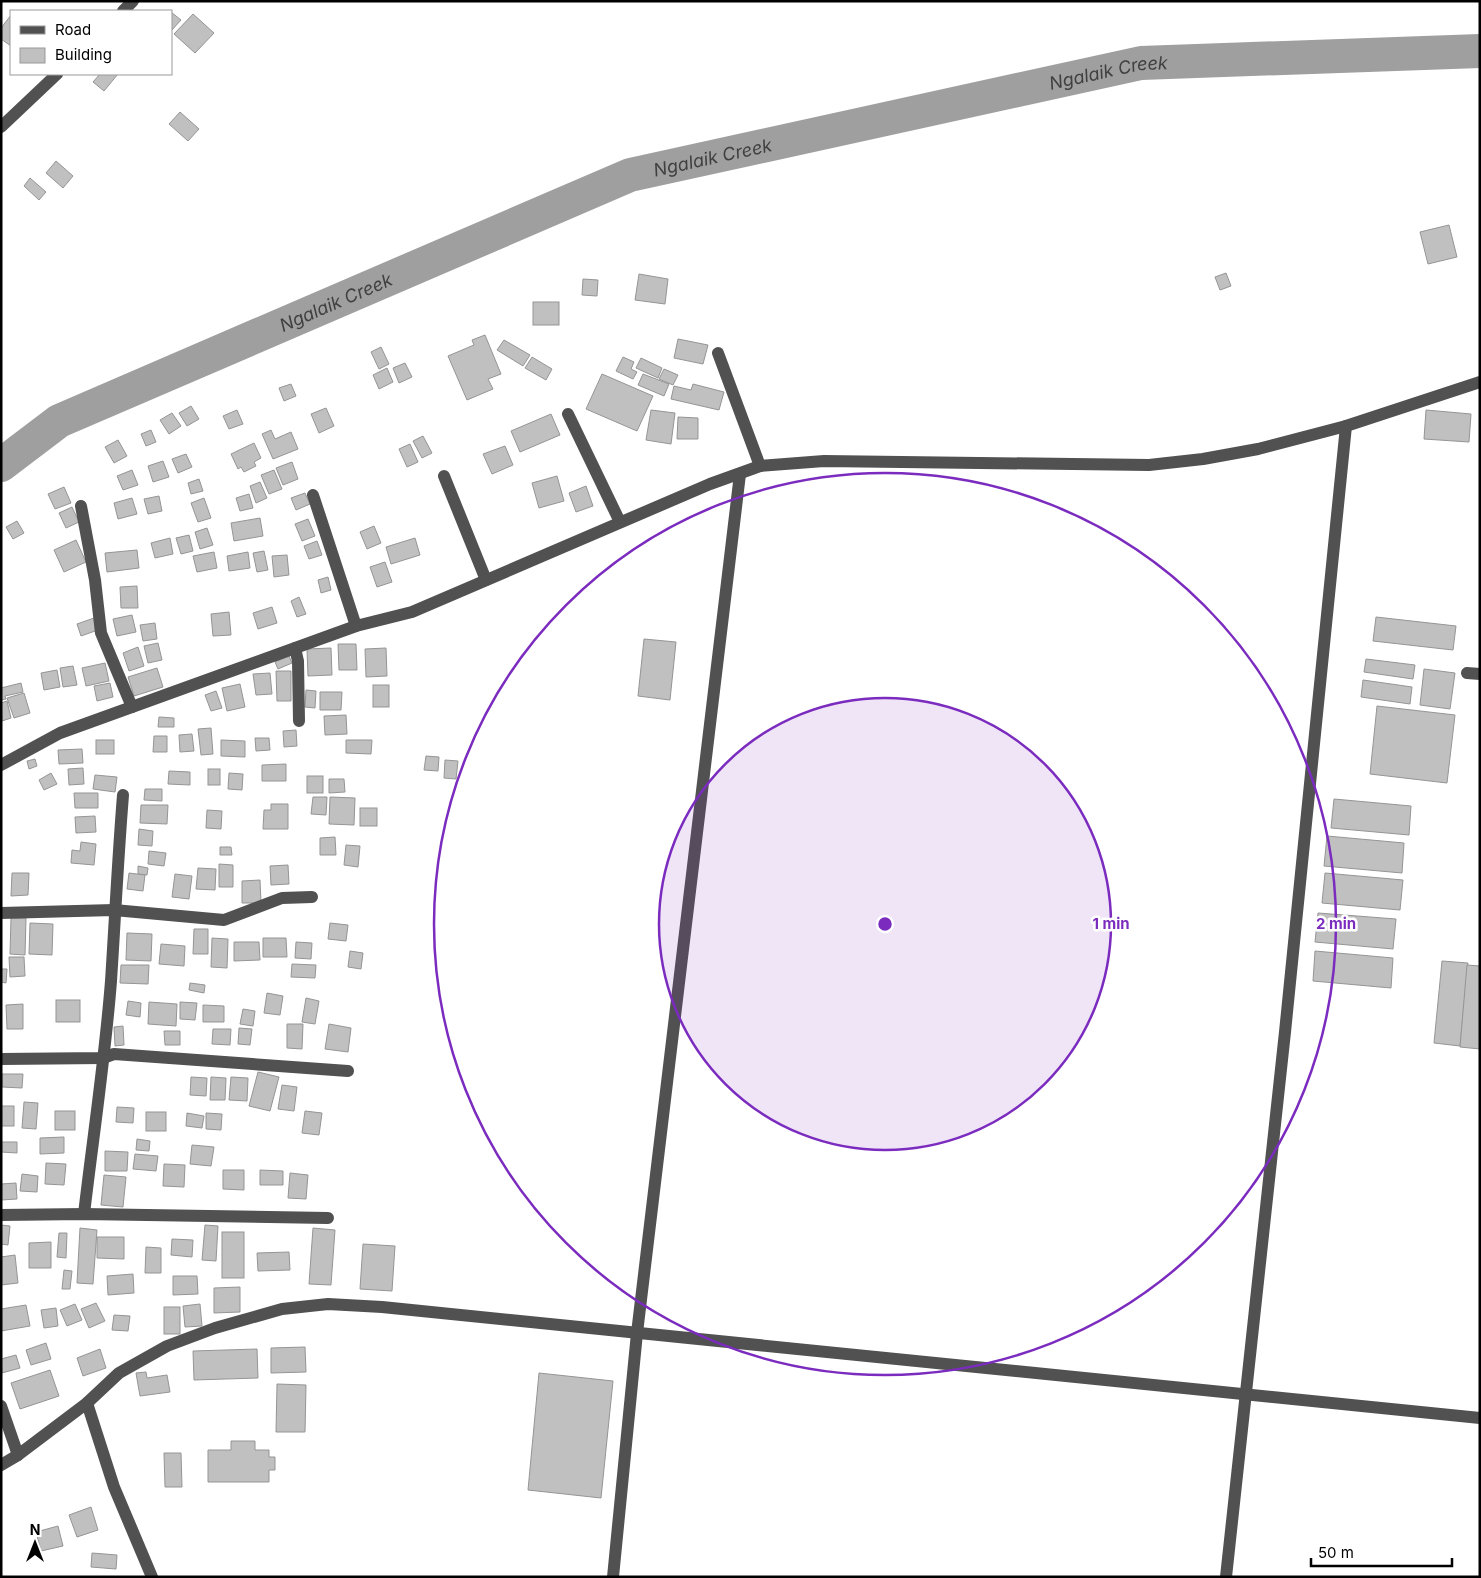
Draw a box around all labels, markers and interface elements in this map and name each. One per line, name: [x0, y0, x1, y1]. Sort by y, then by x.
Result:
legend: [10, 10, 172, 75]
text: Road: [55, 20, 91, 39]
text: Building: [55, 45, 112, 64]
water label: Ngalaik Creek: [1047, 52, 1169, 93]
water label: Ngalaik Creek: [651, 134, 775, 180]
water label: Ngalaik Creek: [276, 268, 396, 335]
text: 1 min: [1092, 914, 1130, 933]
text: 2 min: [1316, 914, 1356, 933]
centre of rings: [876, 915, 894, 933]
north arrow: [10, 1518, 60, 1568]
text: N: [30, 1521, 40, 1538]
scale bar: [1311, 1536, 1452, 1568]
text: 50 m: [1318, 1543, 1354, 1562]

